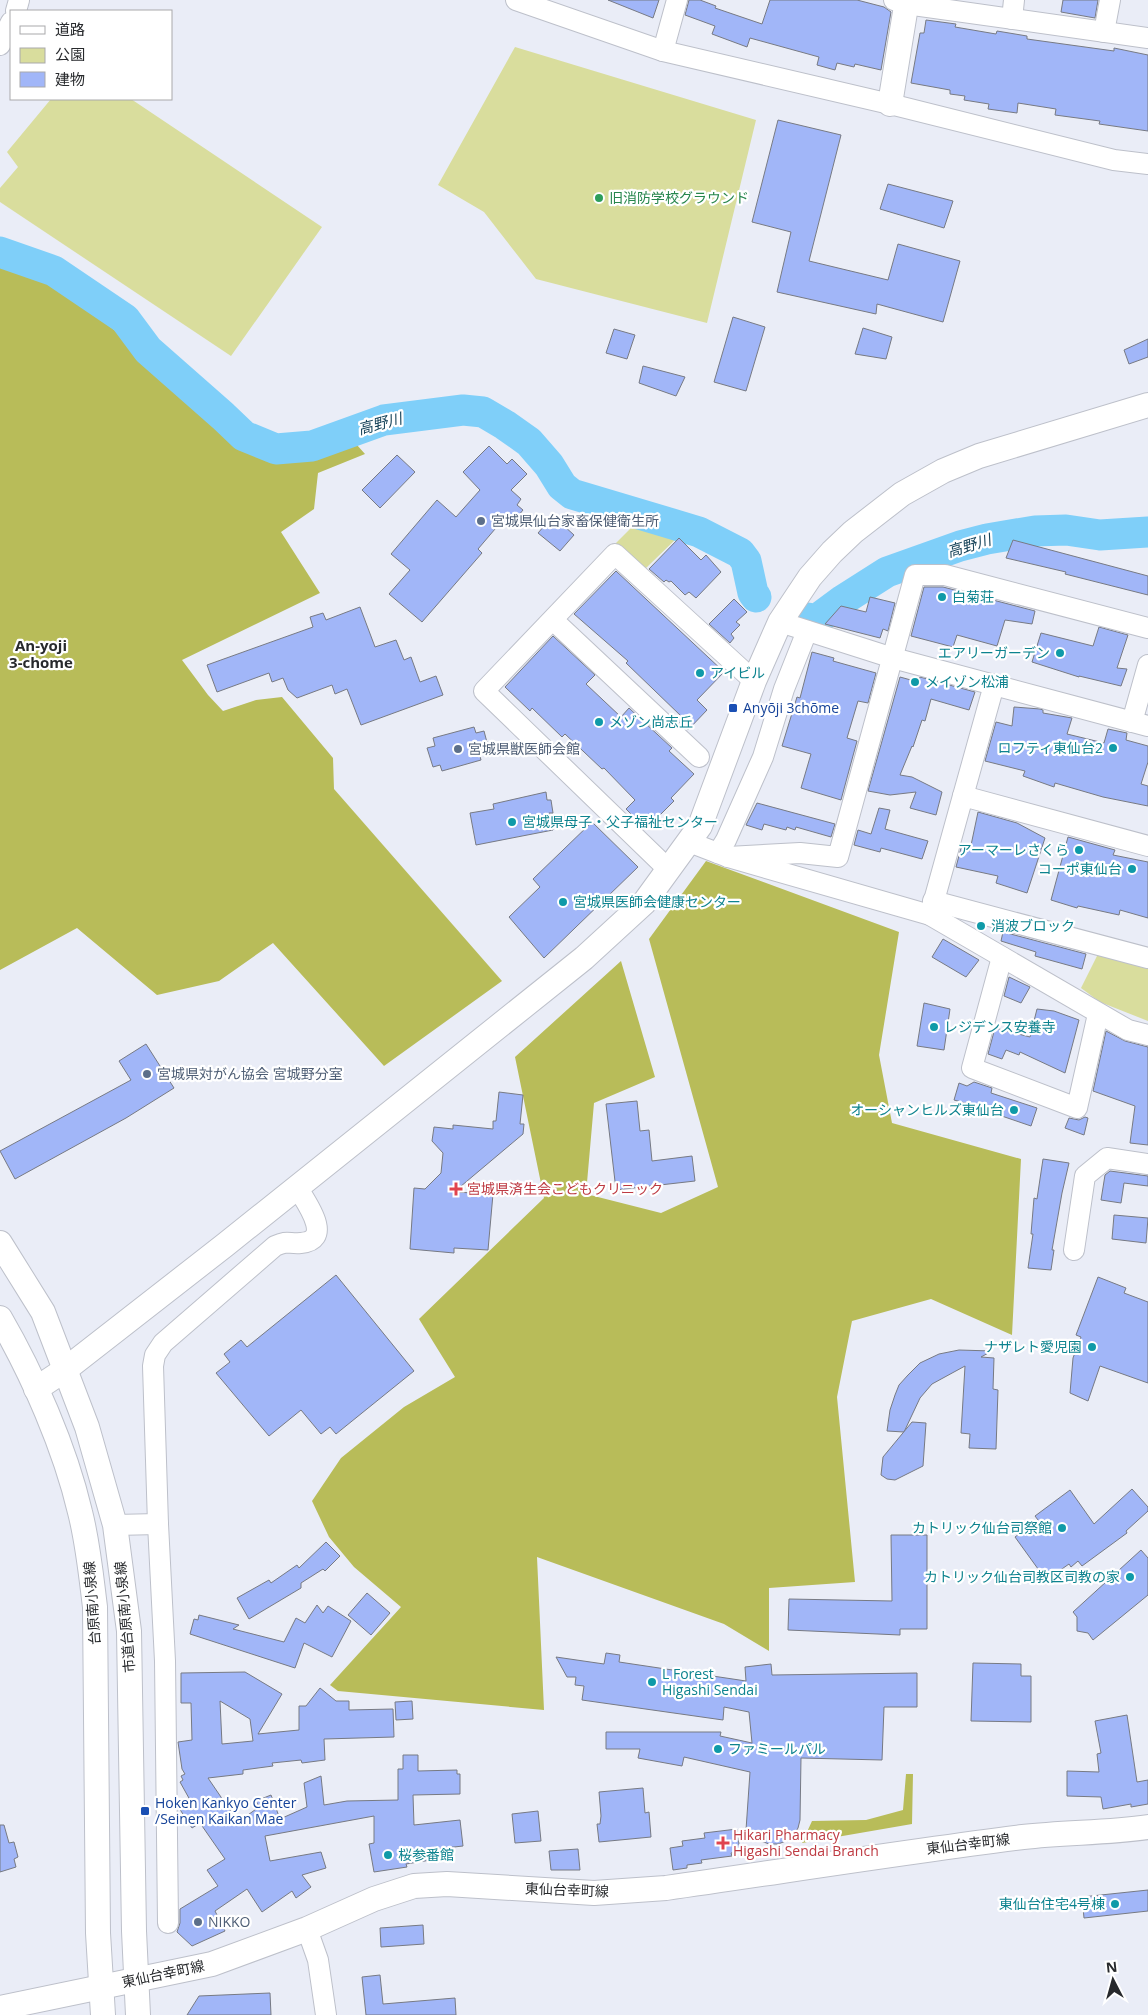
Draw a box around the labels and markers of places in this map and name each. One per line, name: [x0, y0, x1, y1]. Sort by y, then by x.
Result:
place label: 旧消防学校グラウンド: [609, 188, 749, 207]
marker: 旧消防学校グラウンド: [593, 192, 605, 204]
place label: 宮城県仙台家畜保健衛生所: [491, 511, 659, 530]
marker: 宮城県仙台家畜保健衛生所: [475, 515, 487, 527]
place label: 白菊荘: [952, 587, 994, 606]
marker: 白菊荘: [936, 591, 948, 603]
place label: エアリーガーデン: [938, 643, 1050, 662]
marker: エアリーガーデン: [1054, 647, 1066, 659]
place label: アイビル: [710, 663, 765, 682]
marker: アイビル: [694, 667, 706, 679]
place label: メイゾン松浦: [925, 672, 1009, 691]
marker: メイゾン松浦: [909, 676, 921, 688]
place label: Anyōji 3chōme: [743, 698, 839, 717]
marker: Anyōji 3chōme: [727, 702, 739, 714]
place label: メゾン尚志丘: [609, 712, 693, 731]
marker: メゾン尚志丘: [593, 716, 605, 728]
place label: ロフティ東仙台2: [998, 738, 1103, 757]
place label: 宮城県獣医師会館: [468, 739, 580, 758]
marker: ロフティ東仙台2: [1107, 742, 1119, 754]
marker: 宮城県獣医師会館: [452, 743, 464, 755]
place label: 宮城県母子・父子福祉センター: [522, 812, 718, 831]
marker: 宮城県母子・父子福祉センター: [506, 816, 518, 828]
place label: アーマーレさくら: [958, 840, 1069, 859]
marker: アーマーレさくら: [1073, 844, 1085, 856]
place label: コーポ東仙台: [1038, 859, 1122, 878]
marker: コーポ東仙台: [1126, 863, 1138, 875]
place label: 宮城県医師会健康センター: [573, 892, 741, 911]
marker: 宮城県医師会健康センター: [557, 896, 569, 908]
place label: 消波ブロック: [991, 916, 1075, 935]
marker: 消波ブロック: [975, 920, 987, 932]
place label: レジデンス安養寺: [944, 1017, 1056, 1036]
marker: レジデンス安養寺: [928, 1021, 940, 1033]
place label: 宮城県対がん協会 宮城野分室: [157, 1064, 343, 1083]
marker: 宮城県対がん協会 宮城野分室: [141, 1068, 153, 1080]
place label: オーシャンヒルズ東仙台: [850, 1100, 1004, 1119]
marker: オーシャンヒルズ東仙台: [1008, 1104, 1020, 1116]
place label: 宮城県済生会こどもクリニック: [467, 1179, 663, 1198]
marker: 宮城県済生会こどもクリニック: [449, 1182, 463, 1196]
place label: ナザレト愛児園: [984, 1337, 1082, 1356]
marker: ナザレト愛児園: [1086, 1341, 1098, 1353]
place label: カトリック仙台司祭館: [912, 1518, 1052, 1537]
marker: カトリック仙台司祭館: [1056, 1522, 1068, 1534]
place label: カトリック仙台司教区司教の家: [924, 1567, 1120, 1586]
marker: カトリック仙台司教区司教の家: [1124, 1571, 1136, 1583]
place label: L Forest Higashi Sendai: [662, 1664, 758, 1699]
marker: L Forest Higashi Sendai: [646, 1676, 658, 1688]
place label: ファミールパル: [728, 1739, 826, 1758]
marker: ファミールパル: [712, 1743, 724, 1755]
place label: Hoken Kankyo Center /Seinen Kaikan Mae: [155, 1793, 297, 1828]
marker: Hoken Kankyo Center /Seinen Kaikan Mae: [139, 1805, 151, 1817]
place label: Hikari Pharmacy Higashi Sendai Branch: [733, 1825, 879, 1860]
marker: Hikari Pharmacy Higashi Sendai Branch: [717, 1837, 729, 1849]
place label: 桜参番館: [398, 1845, 454, 1864]
marker: 桜参番館: [382, 1849, 394, 1861]
place label: 東仙台住宅4号棟: [999, 1894, 1105, 1913]
marker: 東仙台住宅4号棟: [1109, 1898, 1121, 1910]
place label: NIKKO: [208, 1912, 251, 1931]
marker: NIKKO: [192, 1916, 204, 1928]

